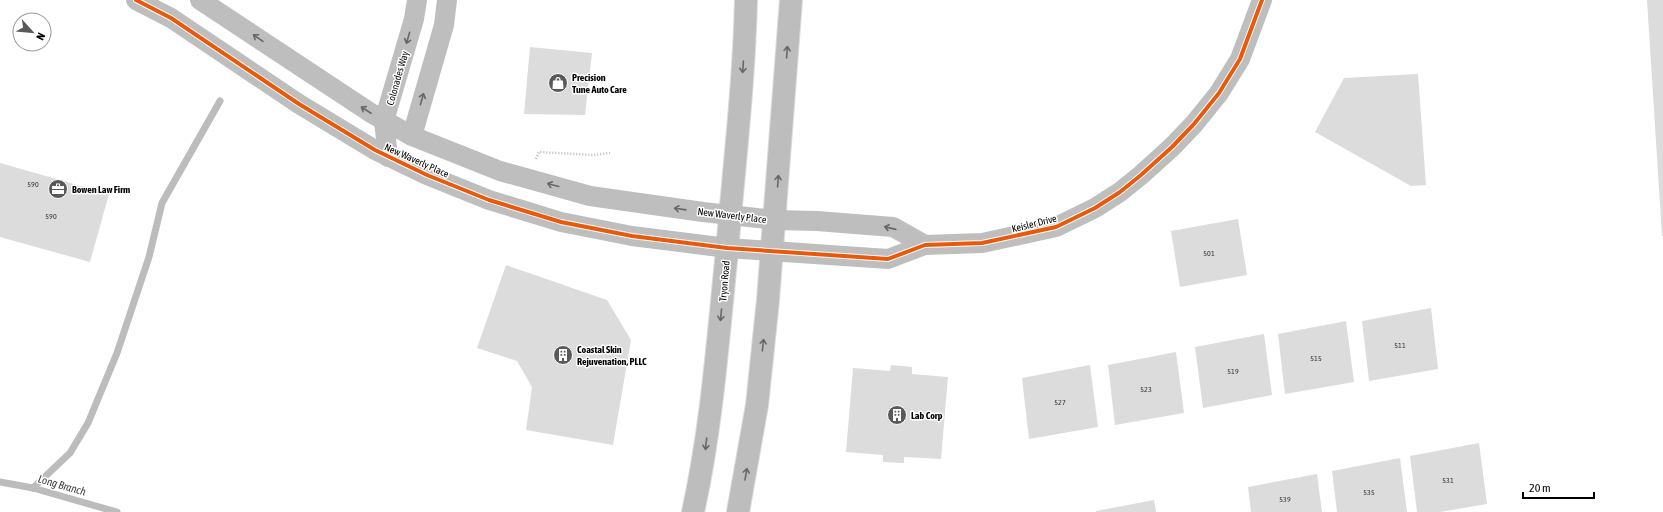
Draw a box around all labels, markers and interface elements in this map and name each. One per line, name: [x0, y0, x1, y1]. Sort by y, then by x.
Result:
north arrow: [12, 12, 52, 52]
text: N: [34, 31, 48, 42]
one-way arrow: [404, 31, 411, 44]
one-way arrow: [252, 34, 263, 42]
one-way arrow: [784, 46, 791, 59]
street label: Colonades Way: [384, 50, 410, 107]
one-way arrow: [740, 60, 747, 73]
shop icon: Precision Tune Auto Care: [547, 72, 569, 94]
place label: Precision Tune Auto Care: [572, 72, 627, 95]
one-way arrow: [419, 93, 427, 106]
one-way arrow: [360, 105, 372, 113]
street label: New Waverly Place: [383, 141, 451, 180]
one-way arrow: [774, 175, 781, 188]
office icon: Bowen Law Firm: [47, 178, 69, 200]
house number: 590: [27, 180, 39, 189]
one-way arrow: [546, 181, 559, 188]
place label: Bowen Law Firm: [72, 184, 130, 195]
one-way arrow: [674, 205, 687, 213]
street label: New Waverly Place: [697, 206, 767, 225]
house number: 590: [45, 212, 57, 221]
street label: Keisler Drive: [1011, 212, 1058, 234]
one-way arrow: [884, 224, 897, 232]
house number: 501: [1203, 249, 1215, 258]
street label: Tryon Road: [717, 260, 732, 302]
one-way arrow: [717, 308, 724, 321]
one-way arrow: [760, 339, 767, 352]
house number: 511: [1394, 341, 1406, 350]
building icon: Coastal Skin Rejuvenation, PLLC: [552, 344, 574, 366]
place label: Coastal Skin Rejuvenation, PLLC: [577, 344, 647, 367]
house number: 515: [1310, 354, 1322, 363]
house number: 519: [1227, 367, 1239, 376]
house number: 523: [1140, 385, 1152, 394]
house number: 527: [1054, 398, 1066, 407]
building icon: Lab Corp: [886, 404, 908, 426]
place label: Lab Corp: [911, 410, 943, 421]
one-way arrow: [702, 437, 710, 450]
one-way arrow: [742, 468, 750, 481]
water label: Long Branch: [37, 472, 88, 498]
scale bar: [1523, 474, 1594, 500]
house number: 531: [1442, 476, 1454, 485]
text: 20 m: [1529, 481, 1551, 495]
house number: 535: [1363, 488, 1375, 497]
house number: 539: [1279, 495, 1291, 504]

